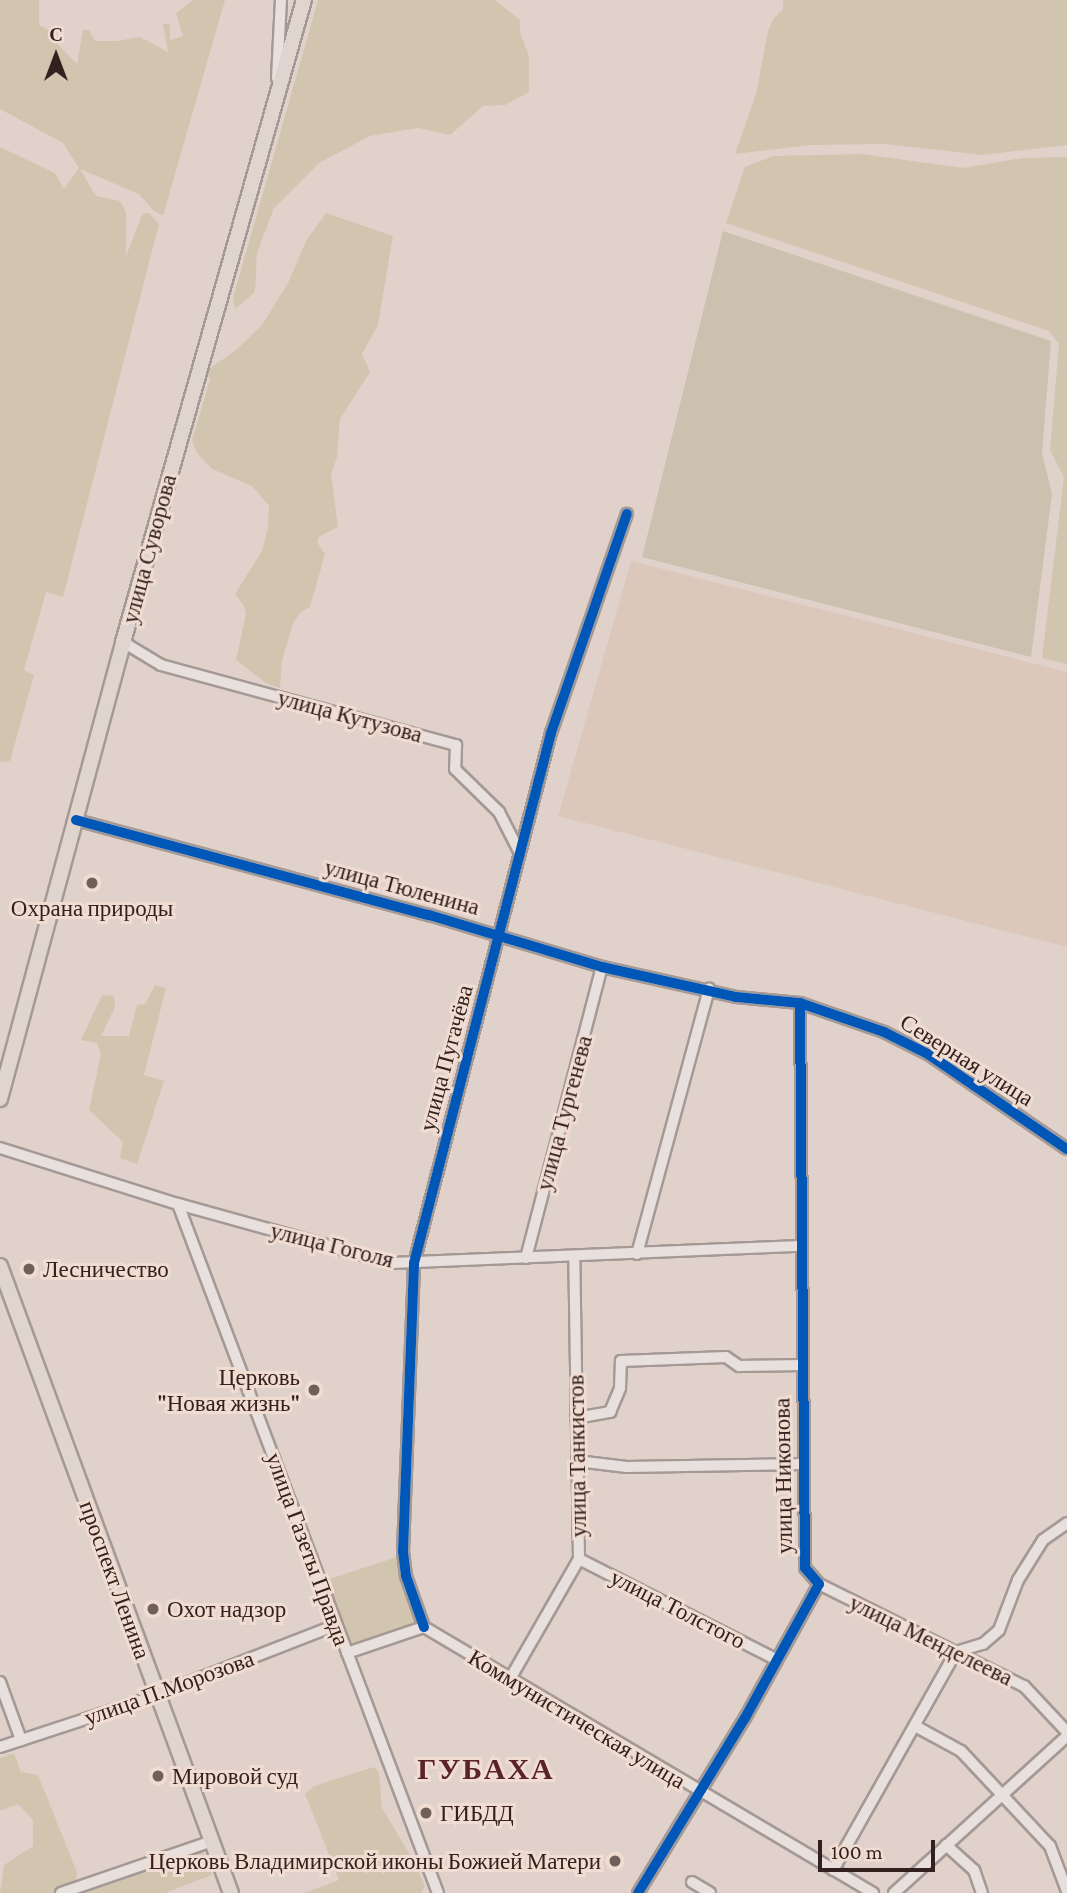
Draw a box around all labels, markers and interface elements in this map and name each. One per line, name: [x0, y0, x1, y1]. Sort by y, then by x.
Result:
north arrow: [21, 21, 91, 91]
text: С: [49, 24, 63, 45]
street label: улица Суворова: [116, 471, 182, 627]
street label: улица Кутузова: [275, 683, 425, 749]
street label: улица Тюленина: [321, 853, 483, 921]
marker: Охрана природы: [84, 875, 100, 891]
place label: Охрана природы: [11, 894, 173, 922]
street label: улица Пугачёва: [413, 982, 479, 1134]
street label: Северная улица: [895, 1008, 1039, 1112]
street label: улица Тургенева: [530, 1032, 598, 1194]
street label: улица Гоголя: [268, 1216, 396, 1274]
place label: Лесничество: [43, 1255, 169, 1283]
marker: Лесничество: [21, 1261, 37, 1277]
place label: Церковь "Новая жизнь": [157, 1363, 300, 1417]
street label: улица Танкистов: [562, 1374, 592, 1538]
marker: Церковь "Новая жизнь": [306, 1382, 322, 1398]
street label: улица Никонова: [768, 1398, 798, 1554]
street label: улица Газеты Правда: [260, 1449, 356, 1649]
street label: проспект Ленина: [74, 1497, 156, 1663]
street label: улица Толстого: [606, 1563, 750, 1655]
street label: улица Менделеева: [845, 1589, 1017, 1691]
place label: Охот надзор: [167, 1595, 286, 1623]
marker: Охот надзор: [145, 1601, 161, 1617]
street label: Коммунистическая улица: [463, 1643, 691, 1795]
street label: улица П.Морозова: [80, 1644, 258, 1732]
district label: ГУБАХА: [418, 1751, 554, 1787]
place label: Мировой суд: [172, 1762, 298, 1790]
marker: Мировой суд: [150, 1768, 166, 1784]
place label: ГИБДД: [440, 1799, 514, 1827]
marker: ГИБДД: [418, 1805, 434, 1821]
scale bar: [822, 1826, 939, 1870]
text: 100 m: [831, 1840, 883, 1864]
place label: Церковь Владимирской иконы Божией Матери: [149, 1847, 601, 1875]
marker: Церковь Владимирской иконы Божией Матери: [607, 1853, 623, 1869]

